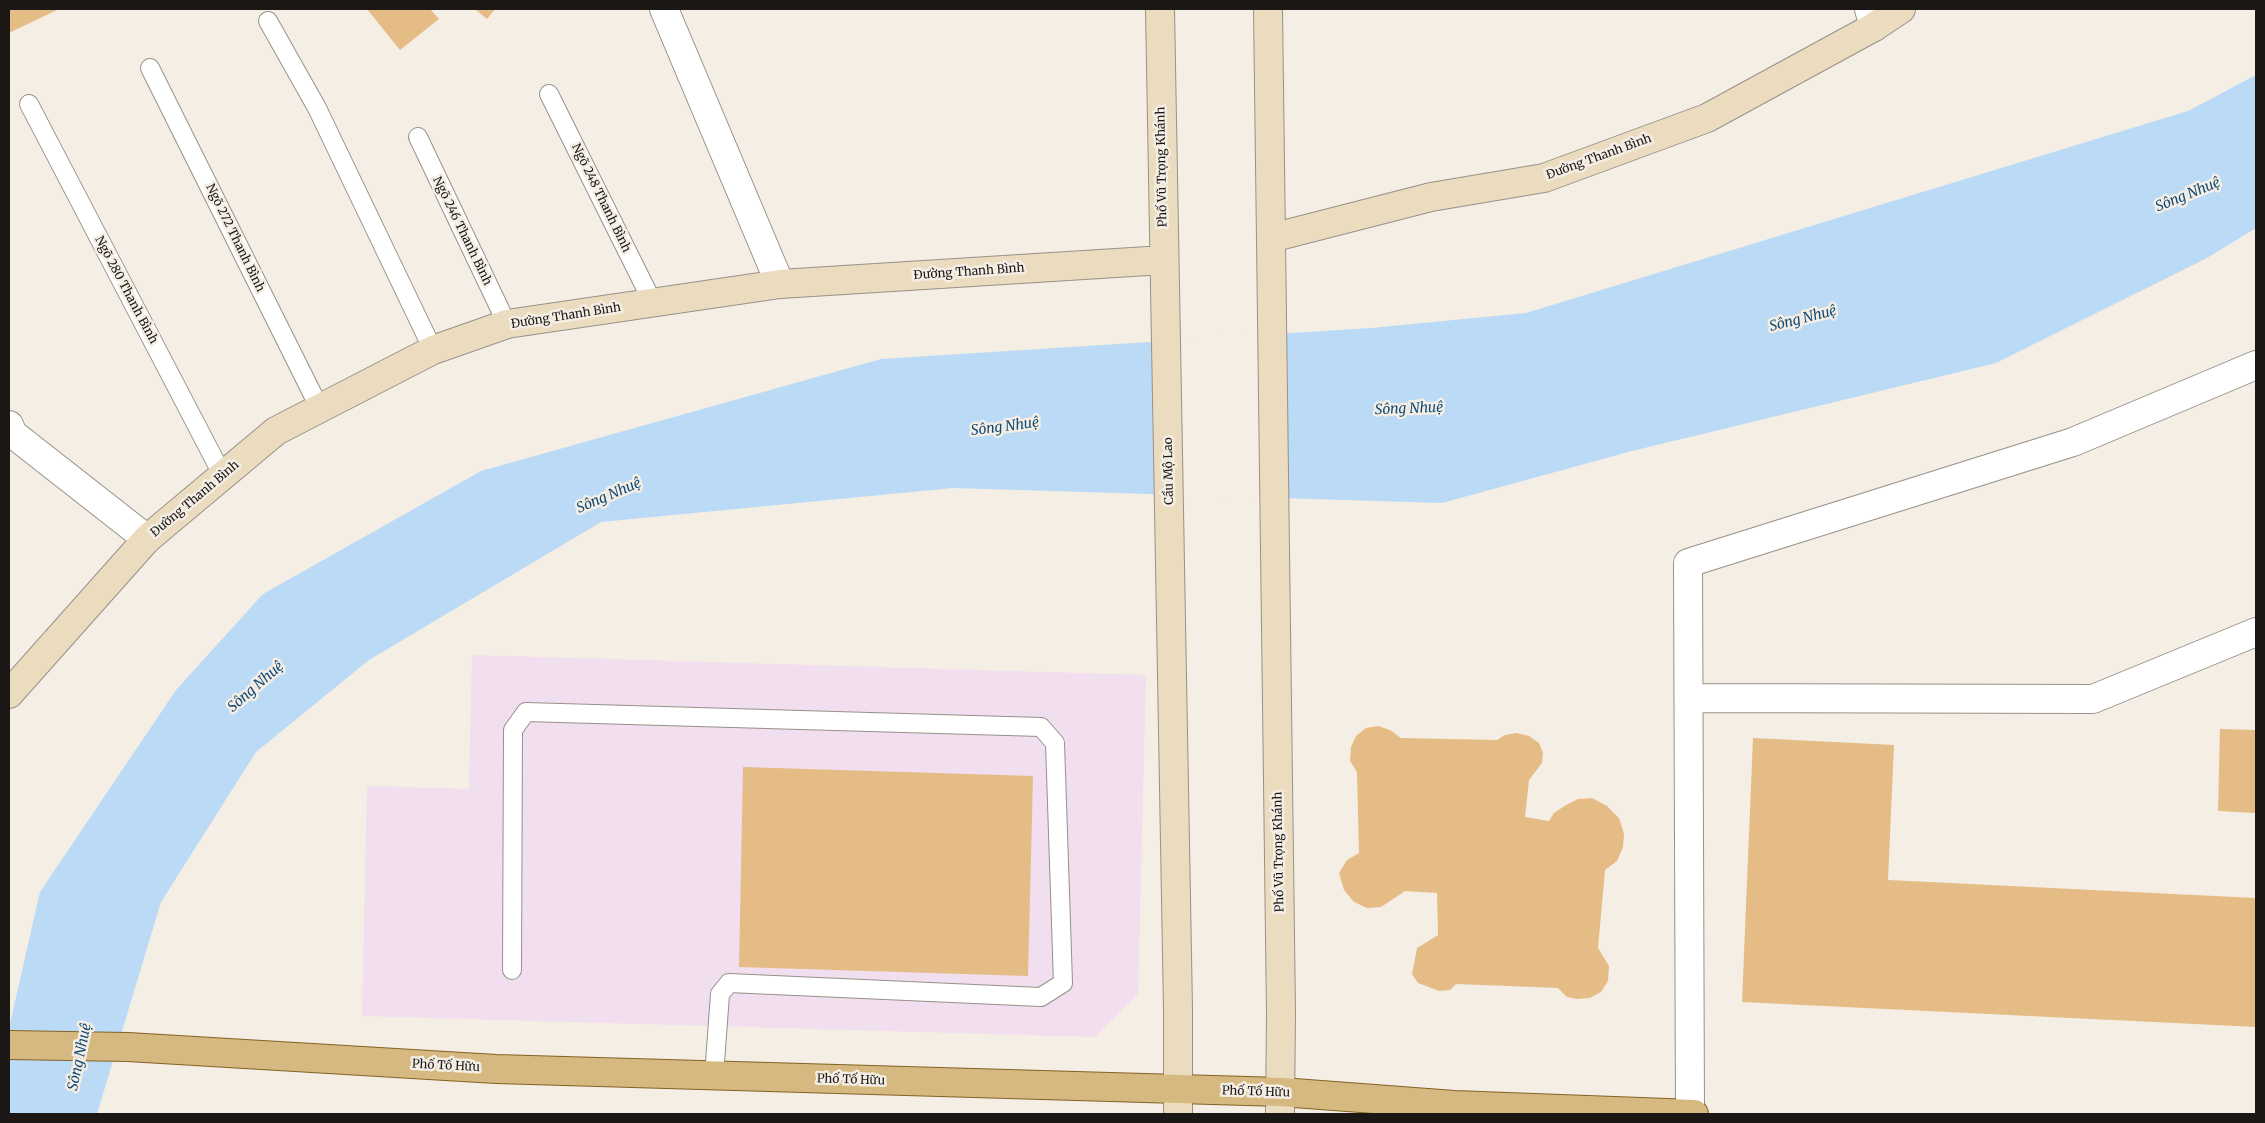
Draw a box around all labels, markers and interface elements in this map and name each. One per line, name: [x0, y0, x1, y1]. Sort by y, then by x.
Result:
street label: Phố Vũ Trọng Khánh: [1154, 107, 1170, 227]
street label: Đường Thanh Bình: [1544, 131, 1654, 183]
street label: Ngõ 248 Thanh Bình: [568, 141, 634, 255]
street label: Ngõ 246 Thanh Bình: [429, 174, 495, 288]
water label: Sông Nhuệ: [2153, 174, 2223, 216]
street label: Ngõ 272 Thanh Bình: [203, 182, 267, 294]
street label: Ngõ 280 Thanh Bình: [92, 234, 160, 346]
street label: Đường Thanh Bình: [913, 261, 1025, 283]
street label: Đường Thanh Bình: [510, 300, 622, 332]
water label: Sông Nhuệ: [1768, 303, 1838, 335]
water label: Sông Nhuệ: [1374, 399, 1444, 419]
water label: Sông Nhuệ: [970, 414, 1040, 440]
street label: Cầu Mộ Lao: [1161, 437, 1177, 505]
street label: Đường Thanh Bình: [148, 458, 242, 540]
water label: Sông Nhuệ: [574, 475, 644, 517]
water label: Sông Nhuệ: [225, 658, 287, 716]
street label: Phố Vũ Trọng Khánh: [1271, 792, 1287, 912]
water label: Sông Nhuệ: [65, 1022, 95, 1092]
street label: Phố Tố Hữu: [412, 1057, 480, 1075]
street label: Phố Tố Hữu: [817, 1072, 885, 1088]
street label: Phố Tố Hữu: [1222, 1084, 1290, 1100]

